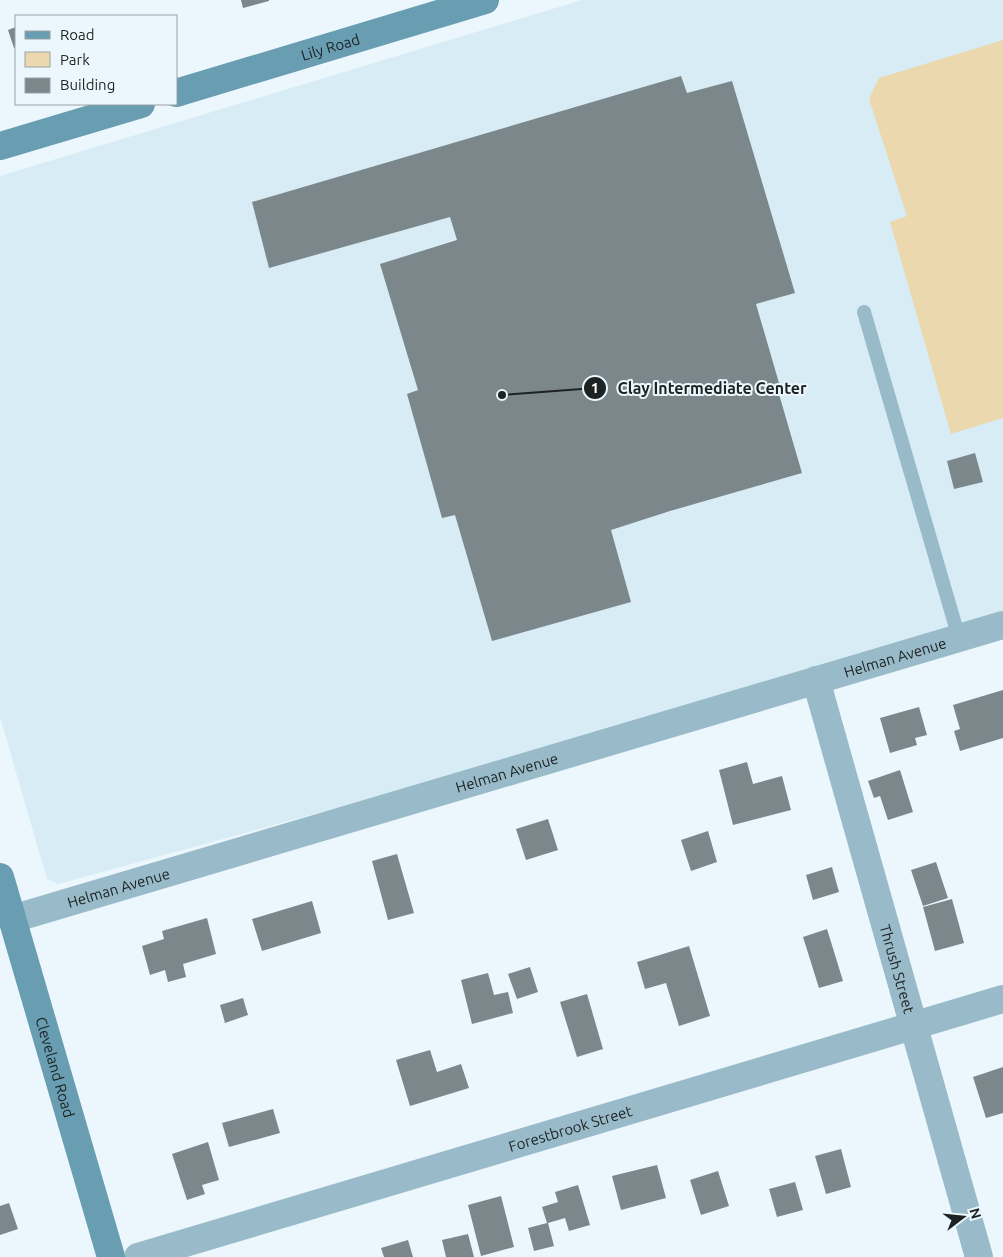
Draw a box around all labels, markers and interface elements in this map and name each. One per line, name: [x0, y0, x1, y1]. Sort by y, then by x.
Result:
legend: [15, 15, 178, 105]
text: Road: [60, 26, 95, 43]
street label: Lily Road: [299, 30, 362, 63]
text: Park: [60, 51, 90, 68]
text: Building: [60, 76, 115, 93]
callout: Clay Intermediate Center: [582, 372, 816, 403]
text: 1: [591, 379, 599, 396]
text: Clay Intermediate Center: [617, 379, 807, 397]
street label: Helman Avenue: [842, 634, 948, 680]
street label: Helman Avenue: [453, 749, 560, 795]
street label: Helman Avenue: [65, 864, 172, 911]
street label: Thrush Street: [877, 922, 918, 1015]
street label: Cleveland Road: [33, 1015, 78, 1119]
street label: Forestbrook Street: [506, 1102, 634, 1155]
north arrow: [938, 1192, 988, 1242]
text: N: [966, 1206, 985, 1221]

